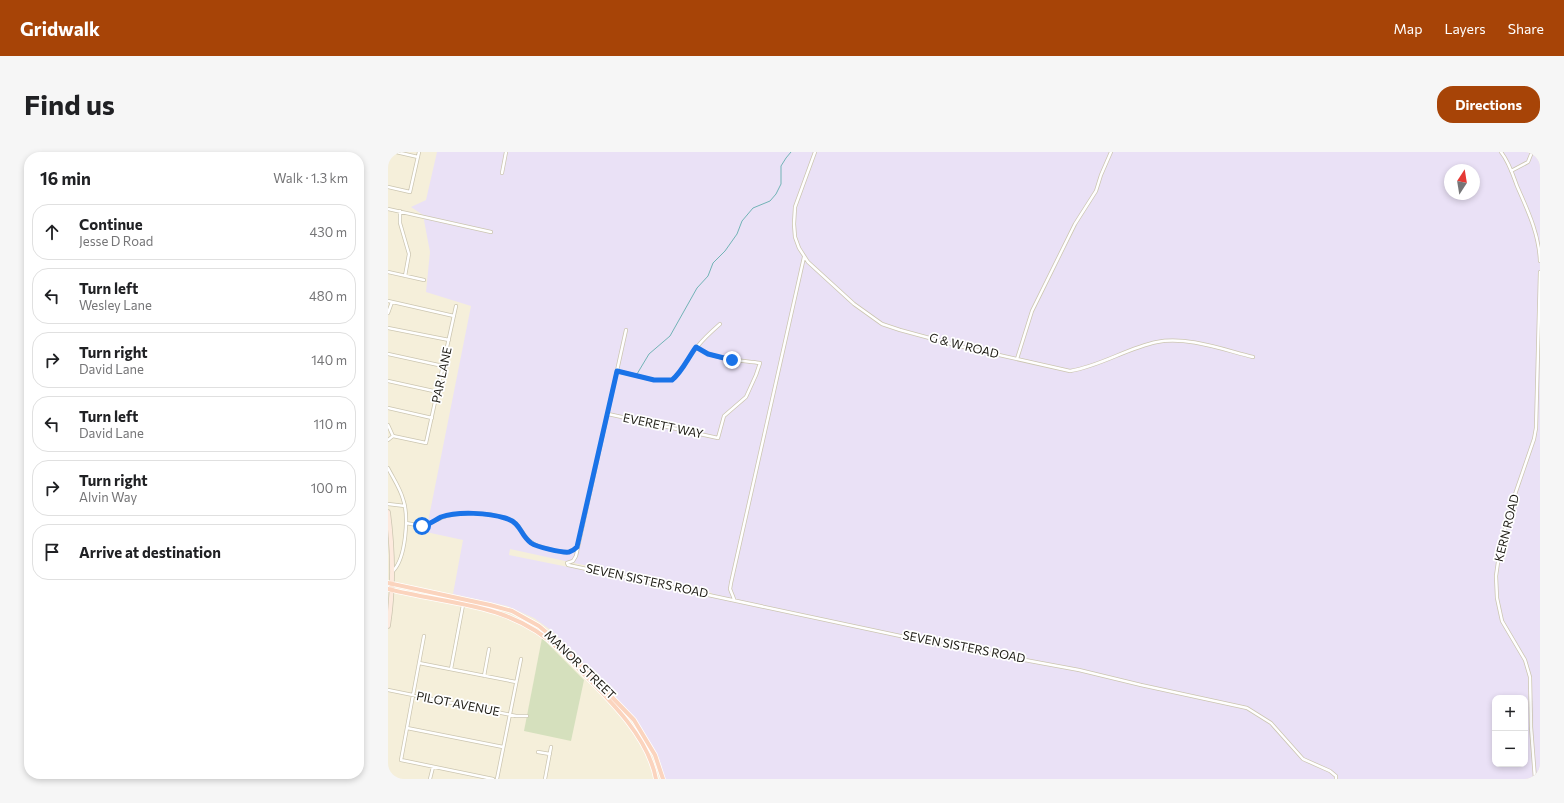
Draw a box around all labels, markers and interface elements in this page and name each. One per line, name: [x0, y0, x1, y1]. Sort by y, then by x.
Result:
text: Gridwalk: [20, 17, 100, 40]
text: Map: [1394, 20, 1422, 37]
text: Layers: [1444, 20, 1486, 37]
text: Share: [1508, 20, 1544, 37]
button: Directions: [1437, 86, 1540, 123]
text: Find us: [24, 87, 115, 121]
north arrow: [1444, 164, 1480, 200]
text: 16 min: [40, 168, 91, 189]
text: Walk · 1.3 km: [273, 170, 348, 186]
text: Continue: [79, 215, 143, 233]
icon: ahead: [41, 221, 63, 243]
text: 430 m: [309, 224, 347, 240]
text: Jesse D Road: [79, 233, 153, 249]
text: Turn left: [79, 279, 138, 297]
icon: left: [41, 285, 63, 307]
text: 480 m: [309, 288, 347, 304]
text: Wesley Lane: [79, 297, 152, 313]
street label: G & W ROAD: [928, 330, 1001, 360]
text: Turn right: [79, 343, 148, 361]
street label: PAR LANE: [428, 346, 454, 404]
icon: right: [41, 349, 63, 371]
route end: [723, 351, 741, 369]
text: 140 m: [311, 352, 347, 368]
text: David Lane: [79, 361, 144, 377]
text: Turn left: [79, 407, 138, 425]
street label: EVERETT WAY: [622, 410, 705, 440]
icon: left: [41, 413, 63, 435]
text: 110 m: [314, 416, 347, 432]
text: David Lane: [79, 425, 144, 441]
text: Turn right: [79, 471, 148, 489]
icon: right: [41, 477, 63, 499]
text: 100 m: [311, 480, 347, 496]
text: Alvin Way: [79, 489, 137, 505]
street label: KERN ROAD: [1491, 492, 1521, 563]
route start: [413, 517, 431, 535]
icon: arrive: [41, 541, 63, 563]
text: Arrive at destination: [79, 543, 221, 561]
street label: SEVEN SISTERS ROAD: [585, 560, 710, 600]
street label: MANOR STREET: [542, 627, 619, 702]
street label: SEVEN SISTERS ROAD: [902, 627, 1027, 665]
street label: PILOT AVENUE: [415, 688, 501, 718]
map controls: [1492, 695, 1528, 767]
button: +: [1492, 695, 1528, 731]
button: −: [1492, 731, 1528, 767]

